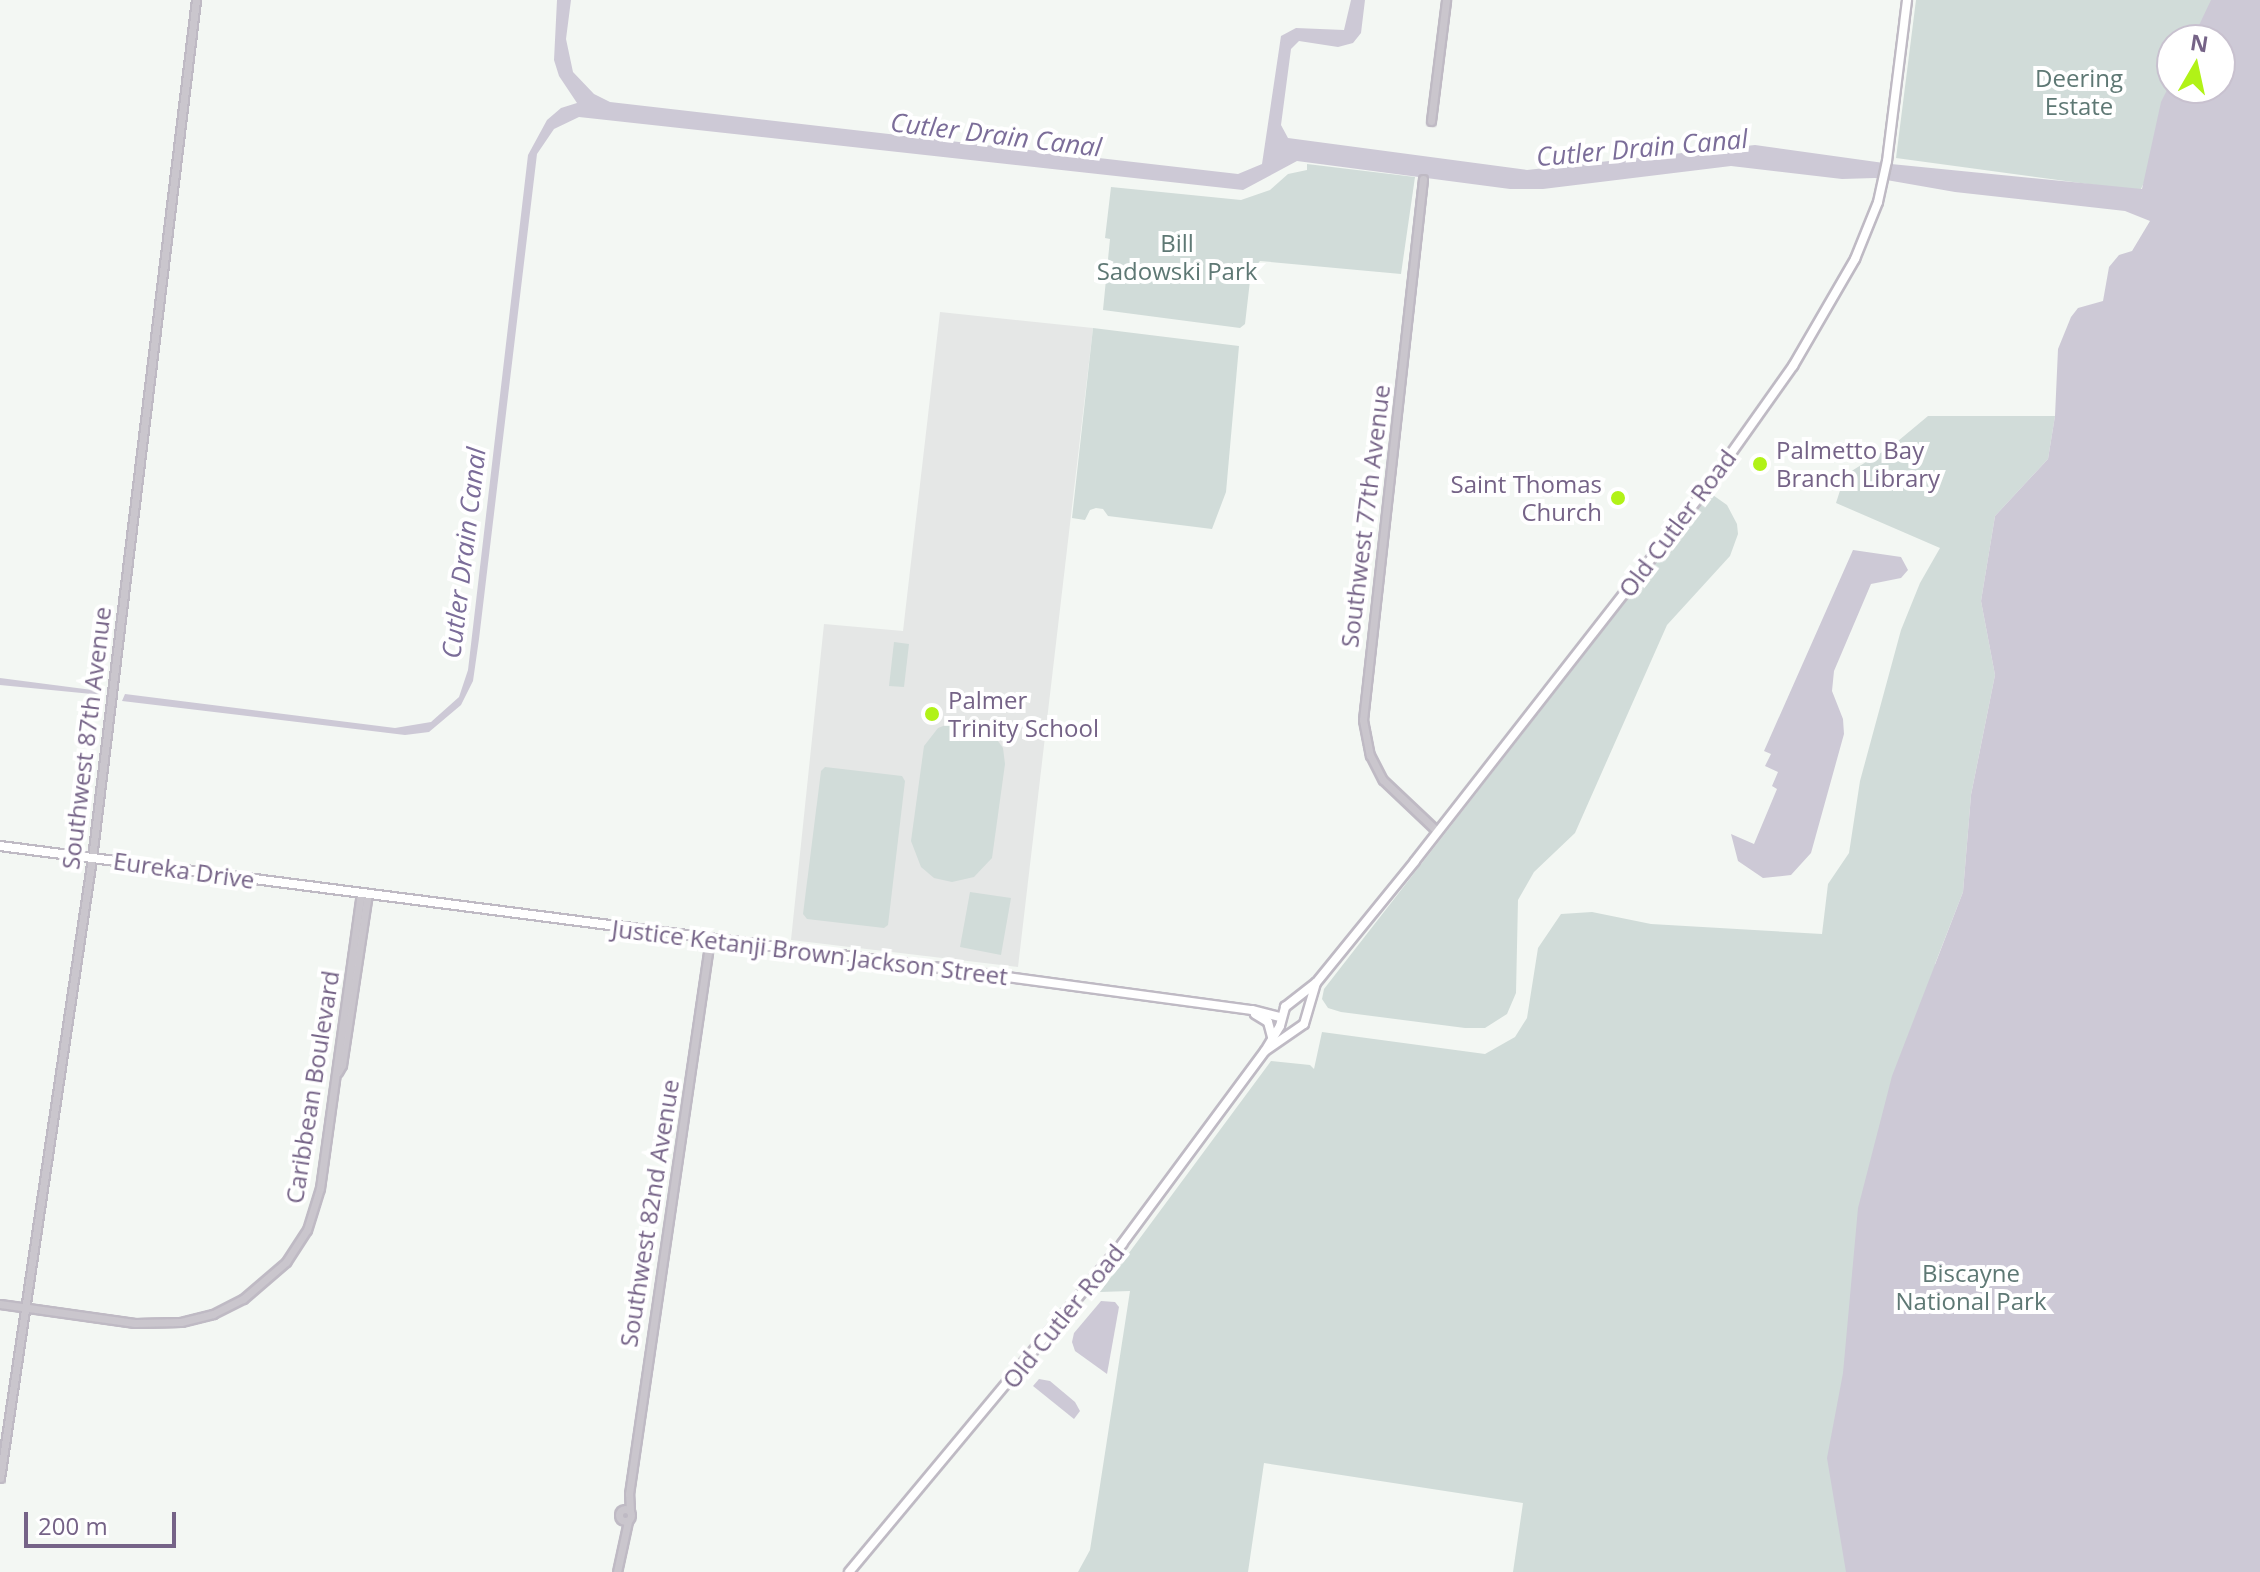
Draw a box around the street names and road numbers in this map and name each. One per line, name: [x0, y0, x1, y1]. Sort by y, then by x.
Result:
street label: Southwest 77th Avenue: [1335, 383, 1395, 649]
street label: Old Cutler Road: [1612, 444, 1742, 602]
street label: Southwest 87th Avenue: [56, 605, 116, 871]
street label: Eureka Drive: [112, 846, 256, 894]
street label: Justice Ketanji Brown Jackson Street: [610, 913, 1010, 991]
street label: Caribbean Boulevard: [279, 968, 345, 1206]
street label: Southwest 82nd Avenue: [614, 1077, 684, 1349]
street label: Old Cutler Road: [996, 1238, 1130, 1394]

